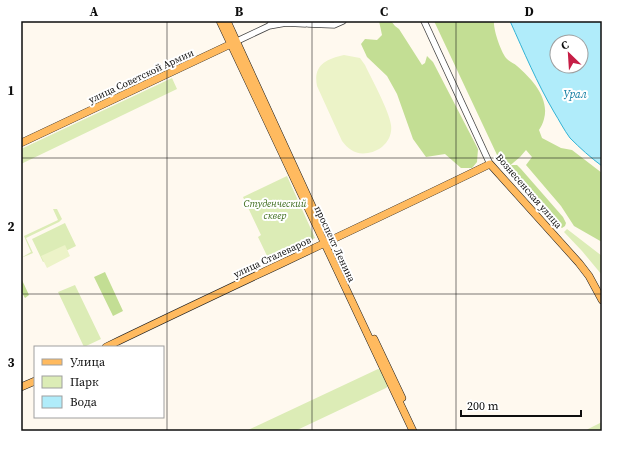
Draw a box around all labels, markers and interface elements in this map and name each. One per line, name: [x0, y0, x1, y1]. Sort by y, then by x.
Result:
text: A: [90, 3, 99, 20]
text: B: [235, 3, 244, 20]
text: C: [380, 3, 388, 20]
text: D: [524, 3, 534, 20]
north arrow: [549, 34, 589, 74]
text: С: [559, 37, 571, 54]
street label: улица Советской Армии: [86, 46, 196, 106]
text: 1: [7, 82, 15, 99]
water label: Урал: [563, 87, 587, 102]
street label: Вознесенская улица: [493, 151, 566, 232]
park label: Студенческий сквер: [244, 197, 307, 222]
street label: проспект Ленина: [312, 204, 359, 285]
text: 2: [7, 218, 15, 235]
street label: улица Сталеваров: [231, 233, 313, 281]
legend: [34, 346, 164, 418]
text: 3: [7, 354, 15, 371]
text: Улица: [70, 354, 106, 370]
text: Парк: [70, 374, 99, 390]
scale bar: [461, 392, 581, 418]
text: Вода: [70, 394, 98, 410]
text: 200 m: [467, 398, 499, 414]

